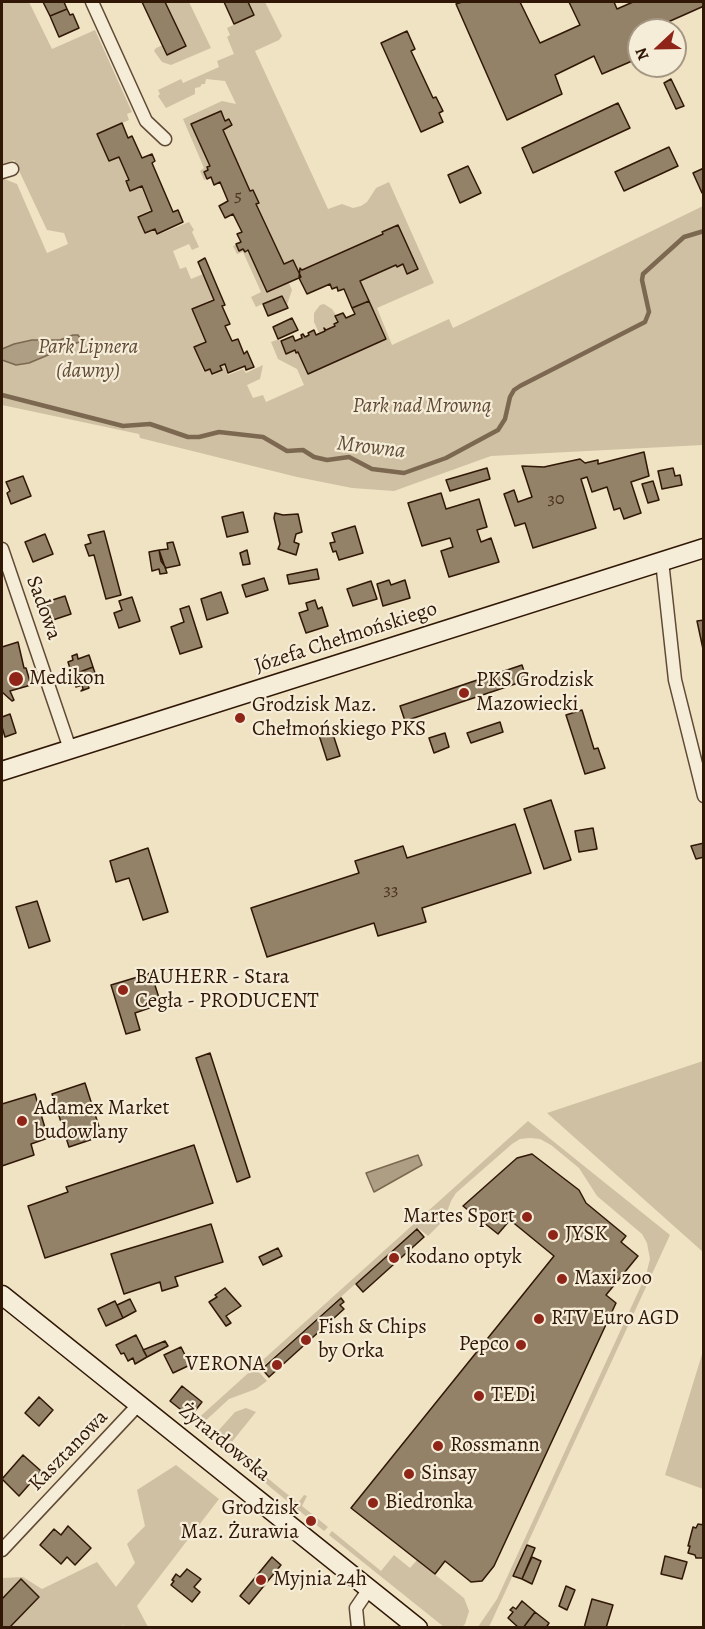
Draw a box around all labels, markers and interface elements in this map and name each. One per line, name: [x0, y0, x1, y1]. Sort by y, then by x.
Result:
north arrow: [627, 18, 687, 78]
text: N: [630, 44, 655, 64]
house number: 5: [234, 186, 242, 208]
park label: Park Lipnera (dawny): [38, 335, 138, 385]
park label: Park nad Mrowną: [352, 394, 492, 420]
water label: Mrowna: [335, 431, 407, 465]
house number: 30: [547, 489, 565, 511]
street label: Sadowa: [20, 573, 66, 643]
street label: Józefa Chełmońskiego: [252, 597, 440, 679]
place label: Medikon: [29, 666, 105, 692]
place label: PKS Grodzisk Mazowiecki: [476, 668, 594, 718]
marker: Medikon: [7, 670, 25, 688]
marker: PKS Grodzisk Mazowiecki: [457, 686, 471, 700]
place label: Grodzisk Maz. Chełmońskiego PKS: [252, 693, 426, 743]
marker: Grodzisk Maz. Chełmońskiego PKS: [233, 711, 247, 725]
house number: 33: [384, 880, 398, 902]
place label: BAUHERR - Stara Cegła - PRODUCENT: [135, 965, 319, 1015]
marker: BAUHERR - Stara Cegła - PRODUCENT: [116, 983, 130, 997]
place label: Adamex Market budowlany: [34, 1096, 169, 1146]
marker: Adamex Market budowlany: [15, 1114, 29, 1128]
place label: Martes Sport: [403, 1204, 515, 1230]
marker: Martes Sport: [520, 1210, 534, 1224]
place label: JYSK: [565, 1222, 607, 1248]
marker: JYSK: [546, 1228, 560, 1242]
place label: kodano optyk: [406, 1245, 522, 1271]
marker: kodano optyk: [387, 1251, 401, 1265]
place label: Maxi zoo: [574, 1266, 652, 1292]
marker: Maxi zoo: [555, 1272, 569, 1286]
place label: RTV Euro AGD: [551, 1306, 679, 1332]
marker: RTV Euro AGD: [532, 1312, 546, 1326]
place label: Fish & Chips by Orka: [318, 1315, 427, 1365]
place label: Pepco: [459, 1332, 509, 1358]
marker: Fish & Chips by Orka: [299, 1333, 313, 1347]
marker: Pepco: [514, 1338, 528, 1352]
place label: VERONA: [185, 1352, 265, 1378]
marker: VERONA: [270, 1358, 284, 1372]
place label: TEDi: [491, 1383, 536, 1409]
marker: TEDi: [472, 1389, 486, 1403]
street label: Żyrardowska: [173, 1398, 275, 1488]
street label: Kasztanowa: [24, 1405, 114, 1497]
place label: Rossmann: [450, 1433, 540, 1459]
marker: Rossmann: [431, 1439, 445, 1453]
place label: Sinsay: [421, 1461, 477, 1487]
marker: Sinsay: [402, 1467, 416, 1481]
place label: Biedronka: [385, 1490, 474, 1516]
place label: Grodzisk Maz. Żurawia: [181, 1496, 299, 1546]
marker: Biedronka: [366, 1496, 380, 1510]
marker: Grodzisk Maz. Żurawia: [304, 1514, 318, 1528]
place label: Myjnia 24h: [273, 1567, 367, 1593]
marker: Myjnia 24h: [254, 1573, 268, 1587]

